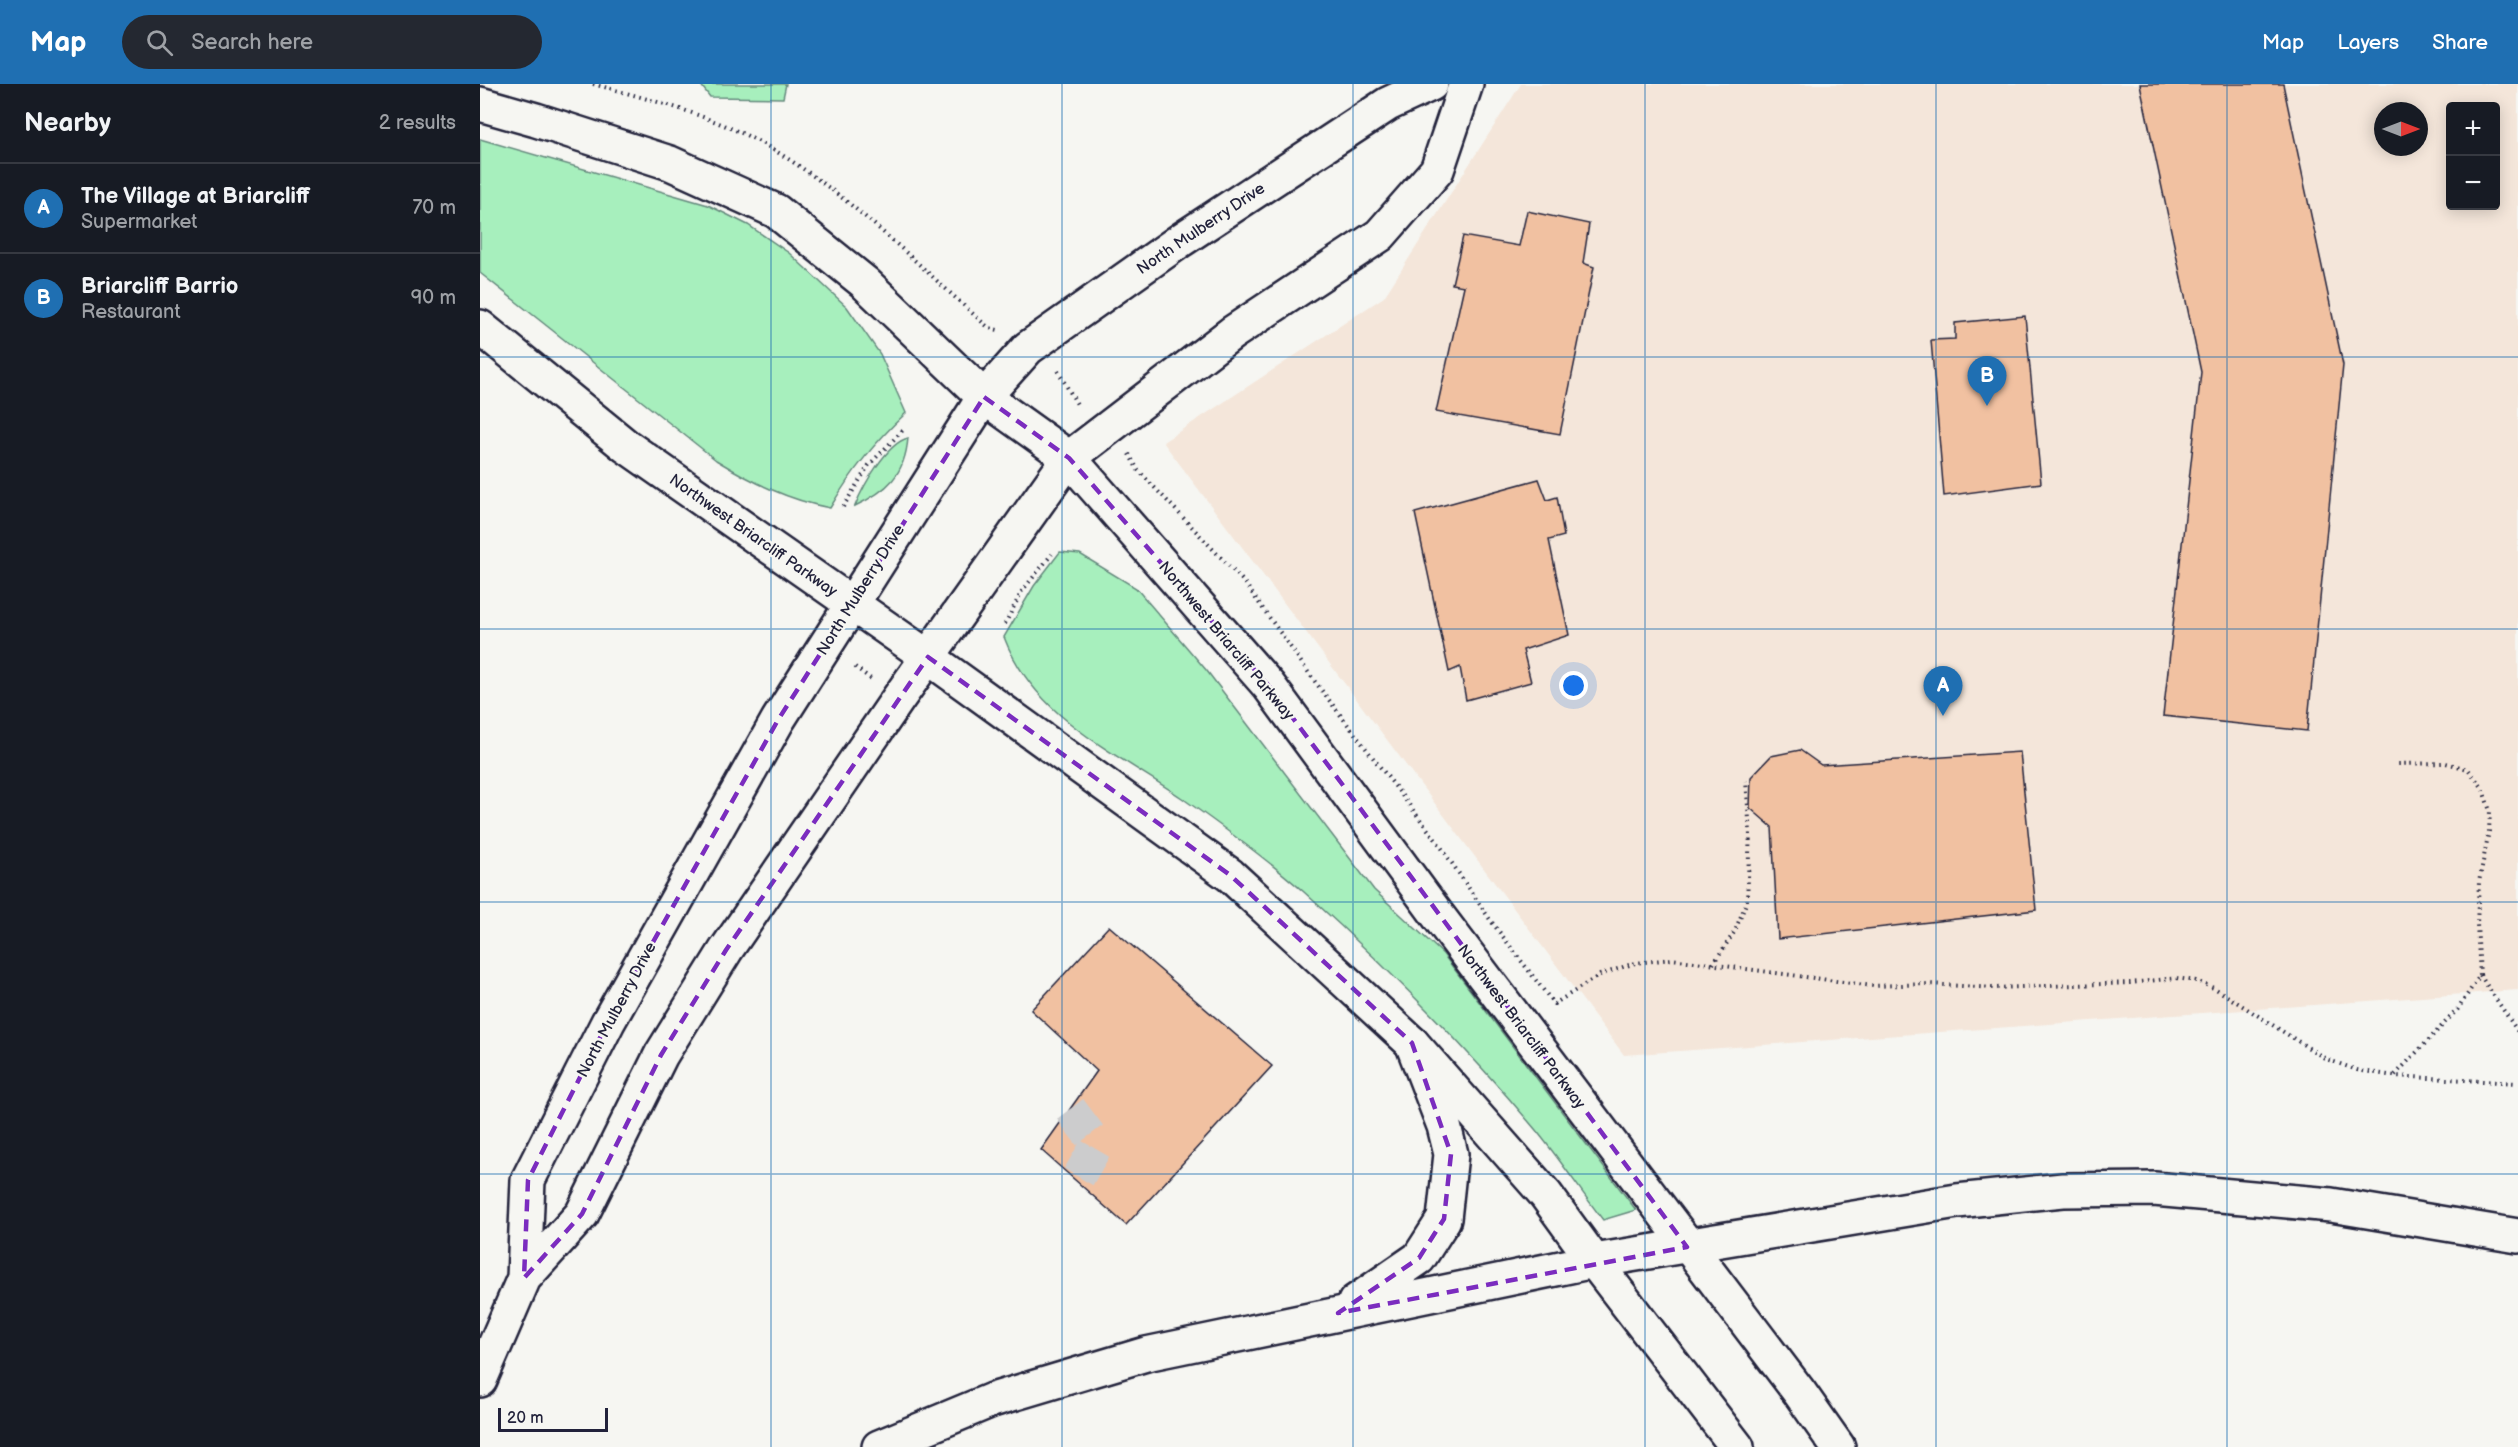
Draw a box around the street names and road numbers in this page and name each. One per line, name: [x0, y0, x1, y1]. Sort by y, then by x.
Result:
street label: North Mulberry Drive: [1133, 179, 1269, 279]
street label: Northwest Briarcliff Parkway: [665, 471, 841, 602]
street label: North Mulberry Drive: [813, 521, 909, 659]
street label: Northwest Briarcliff Parkway: [1154, 558, 1298, 725]
street label: North Mulberry Drive: [573, 939, 661, 1081]
street label: Northwest Briarcliff Parkway: [1453, 941, 1589, 1114]

